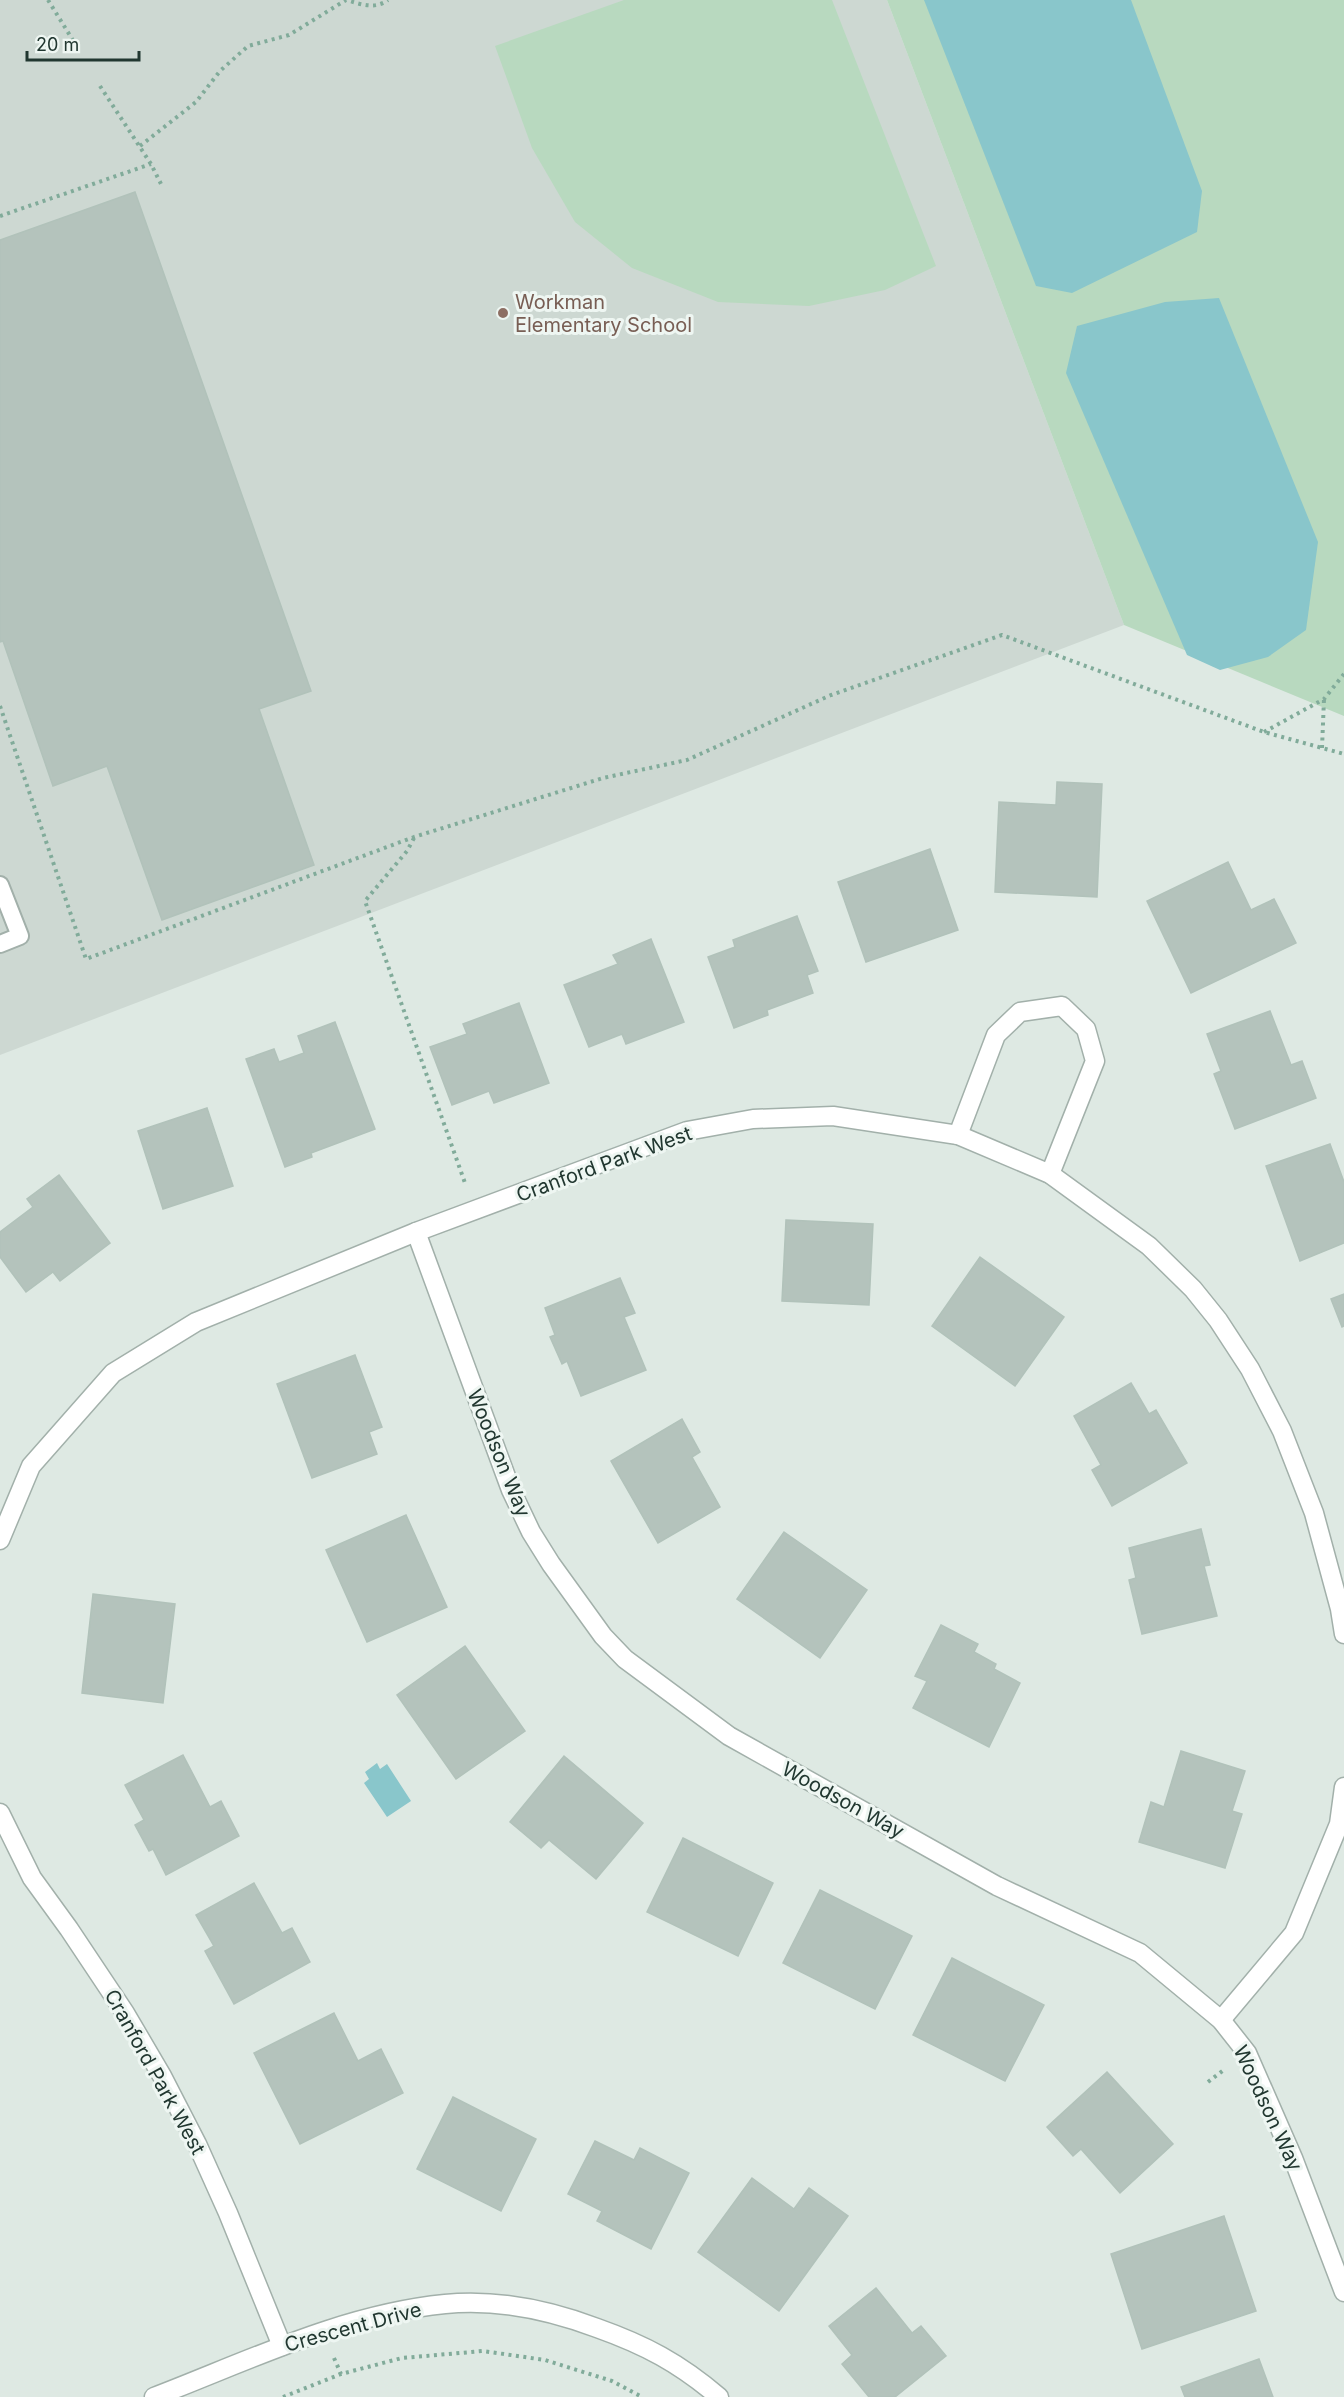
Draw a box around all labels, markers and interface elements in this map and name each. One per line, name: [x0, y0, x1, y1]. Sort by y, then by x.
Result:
scale bar: [27, 24, 140, 62]
text: 20 m: [36, 34, 79, 55]
place label: Workman Elementary School: [515, 290, 692, 337]
marker: Workman Elementary School: [496, 306, 510, 320]
street label: Cranford Park West: [513, 1121, 695, 1207]
street label: Woodson Way: [462, 1386, 536, 1520]
street label: Woodson Way: [778, 1757, 908, 1843]
street label: Cranford Park West: [100, 1985, 211, 2159]
street label: Woodson Way: [1228, 2041, 1308, 2175]
street label: Crescent Drive: [282, 2297, 424, 2357]

